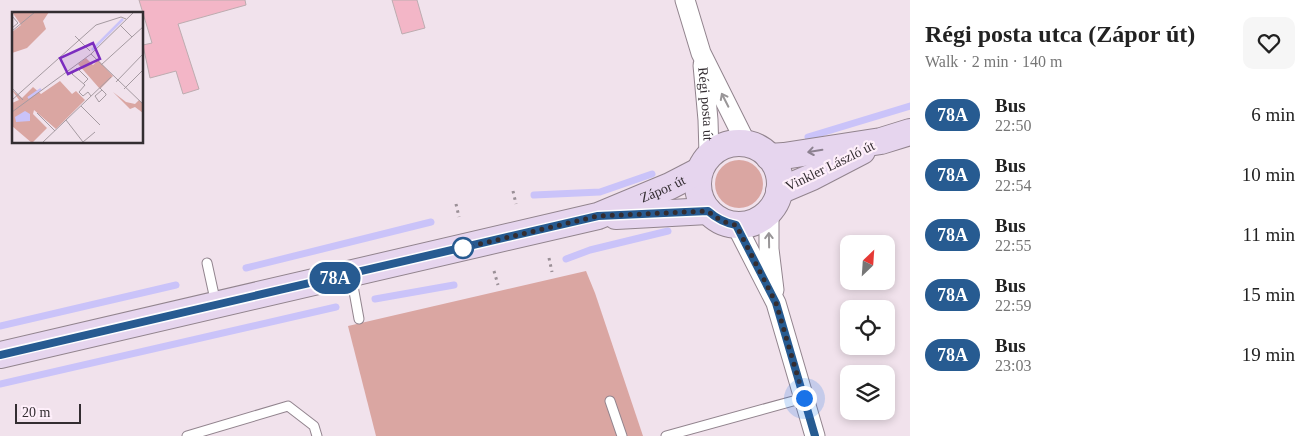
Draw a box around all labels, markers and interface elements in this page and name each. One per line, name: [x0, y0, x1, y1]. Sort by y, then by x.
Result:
inset map: [12, 12, 144, 144]
button: heart: [1243, 17, 1295, 69]
text: Régi posta utca (Zápor út): [925, 21, 1195, 47]
text: Walk · 2 min · 140 m: [925, 53, 1062, 70]
street label: Régi posta út: [696, 66, 716, 141]
one-way arrow: [719, 93, 729, 108]
text: Bus: [995, 95, 1026, 116]
text: 6 min: [1251, 104, 1295, 125]
text: 78A: [937, 105, 968, 125]
text: 22:50: [995, 117, 1031, 134]
street label: Vinkler László út: [783, 138, 877, 194]
one-way arrow: [808, 147, 824, 157]
text: Bus: [995, 155, 1026, 176]
text: 10 min: [1242, 164, 1295, 185]
text: 78A: [937, 165, 968, 185]
street label: Zápor út: [638, 172, 688, 205]
text: 22:54: [995, 177, 1031, 194]
text: Bus: [995, 215, 1026, 236]
text: 11 min: [1242, 224, 1295, 245]
text: 78A: [937, 225, 968, 245]
one-way arrow: [764, 233, 774, 249]
north arrow: [840, 235, 895, 290]
map controls: [840, 235, 895, 420]
unlabelled marker: [452, 237, 474, 259]
text: 22:55: [995, 237, 1031, 254]
line badge: 78A: [306, 262, 364, 294]
text: 78A: [320, 268, 351, 288]
text: Bus: [995, 275, 1026, 296]
text: 15 min: [1242, 284, 1295, 305]
text: 78A: [937, 285, 968, 305]
text: 22:59: [995, 297, 1031, 314]
button: locate: [840, 300, 895, 355]
text: Bus: [995, 335, 1026, 356]
text: 19 min: [1242, 344, 1295, 365]
text: 78A: [937, 345, 968, 365]
text: 23:03: [995, 357, 1031, 374]
button: layers: [840, 365, 895, 420]
your location: [792, 386, 817, 411]
scale bar: [15, 401, 81, 424]
text: 20 m: [22, 405, 50, 420]

